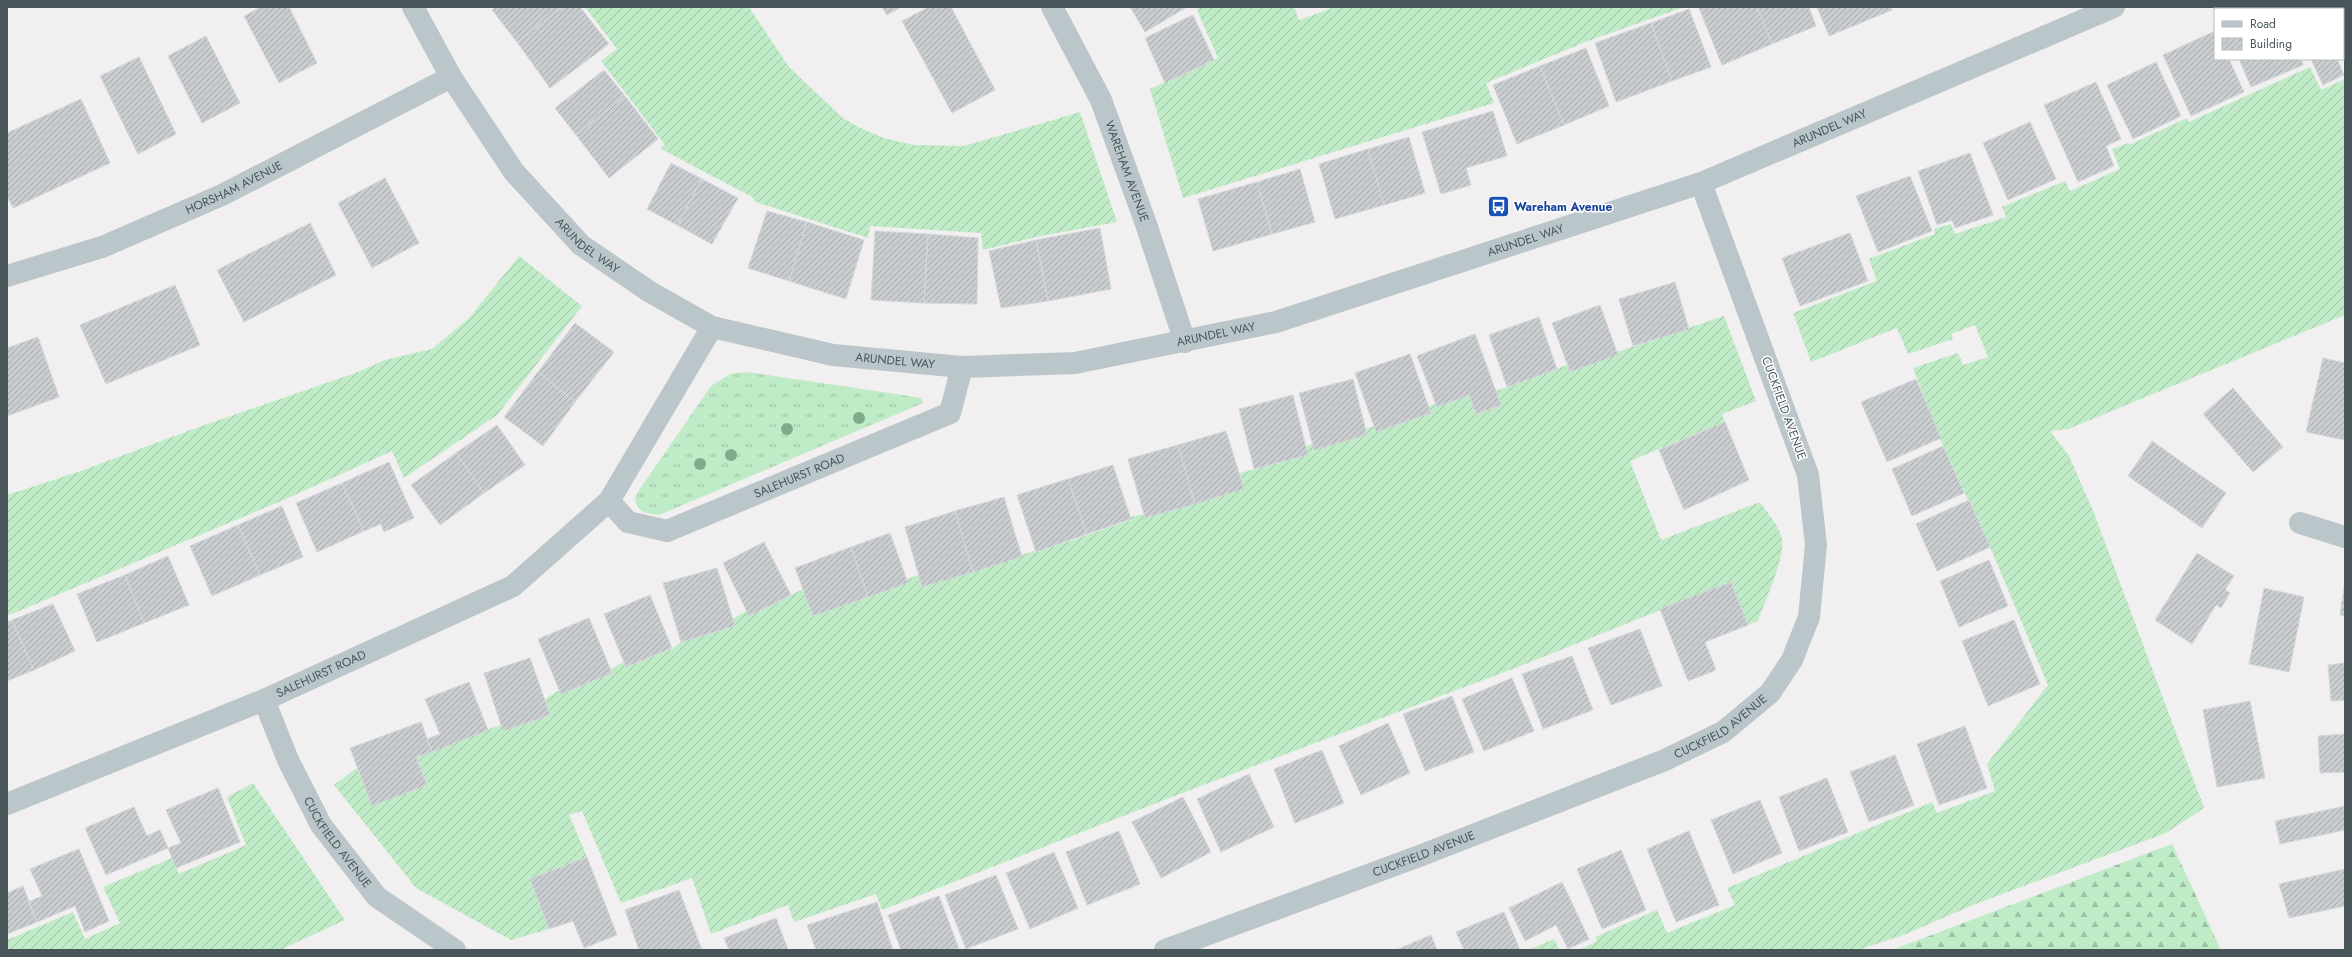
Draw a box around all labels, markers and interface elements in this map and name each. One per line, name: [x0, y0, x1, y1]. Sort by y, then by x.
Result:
legend: [2214, 8, 2344, 60]
text: Road: [2250, 15, 2276, 33]
text: Building: [2250, 35, 2292, 53]
street label: ARUNDEL WAY: [1789, 104, 1870, 152]
street label: WAREHAM AVENUE: [1100, 118, 1154, 224]
street label: HORSHAM AVENUE: [183, 156, 286, 219]
bus stop icon: Wareham Avenue: [1486, 194, 1512, 220]
place label: Wareham Avenue: [1514, 198, 1612, 216]
street label: ARUNDEL WAY: [551, 213, 624, 278]
street label: ARUNDEL WAY: [1485, 219, 1567, 261]
street label: ARUNDEL WAY: [1175, 317, 1257, 351]
street label: ARUNDEL WAY: [855, 348, 936, 373]
street label: CUCKFIELD AVENUE: [1757, 354, 1811, 462]
street label: SALEHURST ROAD: [751, 449, 848, 503]
street label: SALEHURST ROAD: [273, 645, 369, 702]
street label: CUCKFIELD AVENUE: [1671, 690, 1771, 763]
street label: CUCKFIELD AVENUE: [299, 794, 376, 892]
street label: CUCKFIELD AVENUE: [1370, 826, 1478, 882]

